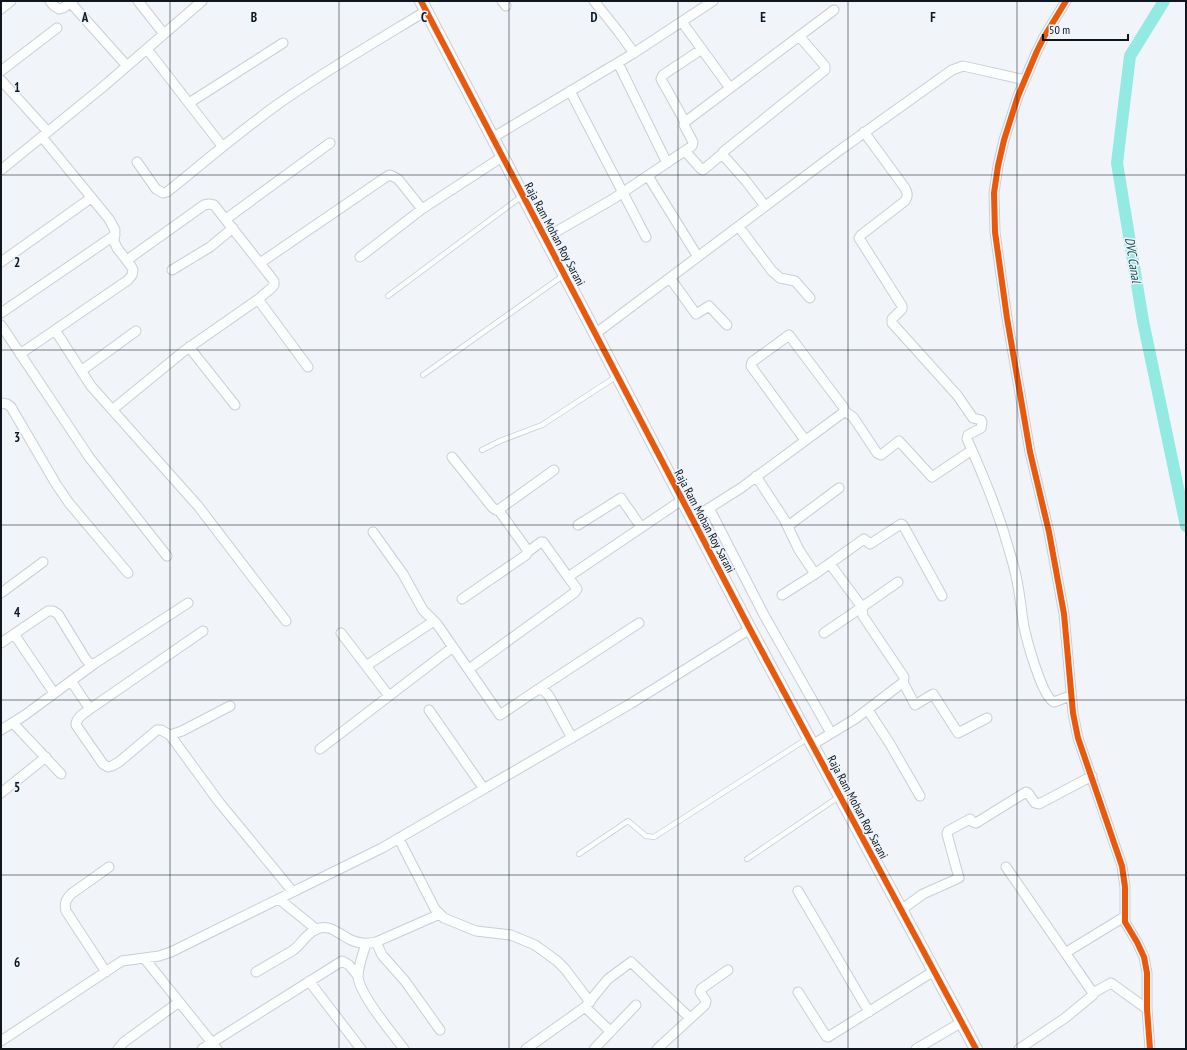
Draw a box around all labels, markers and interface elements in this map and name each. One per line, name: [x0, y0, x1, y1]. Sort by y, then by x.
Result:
text: A: [81, 9, 89, 26]
text: B: [251, 9, 257, 26]
text: C: [421, 9, 427, 26]
text: D: [591, 9, 598, 26]
text: E: [760, 9, 766, 26]
text: F: [930, 9, 936, 26]
scale bar: [1043, 16, 1128, 42]
text: 50 m: [1049, 22, 1070, 37]
text: 1: [14, 79, 20, 96]
street label: Raja Ram Mohan Roy Sarani: [521, 180, 589, 288]
water label: DVC Canal: [1121, 236, 1145, 286]
text: 2: [14, 254, 20, 271]
text: 3: [14, 429, 20, 446]
street label: Raja Ram Mohan Roy Sarani: [671, 467, 739, 575]
text: 4: [14, 604, 21, 621]
street label: Raja Ram Mohan Roy Sarani: [824, 753, 892, 861]
text: 5: [14, 779, 20, 796]
text: 6: [14, 954, 20, 971]

